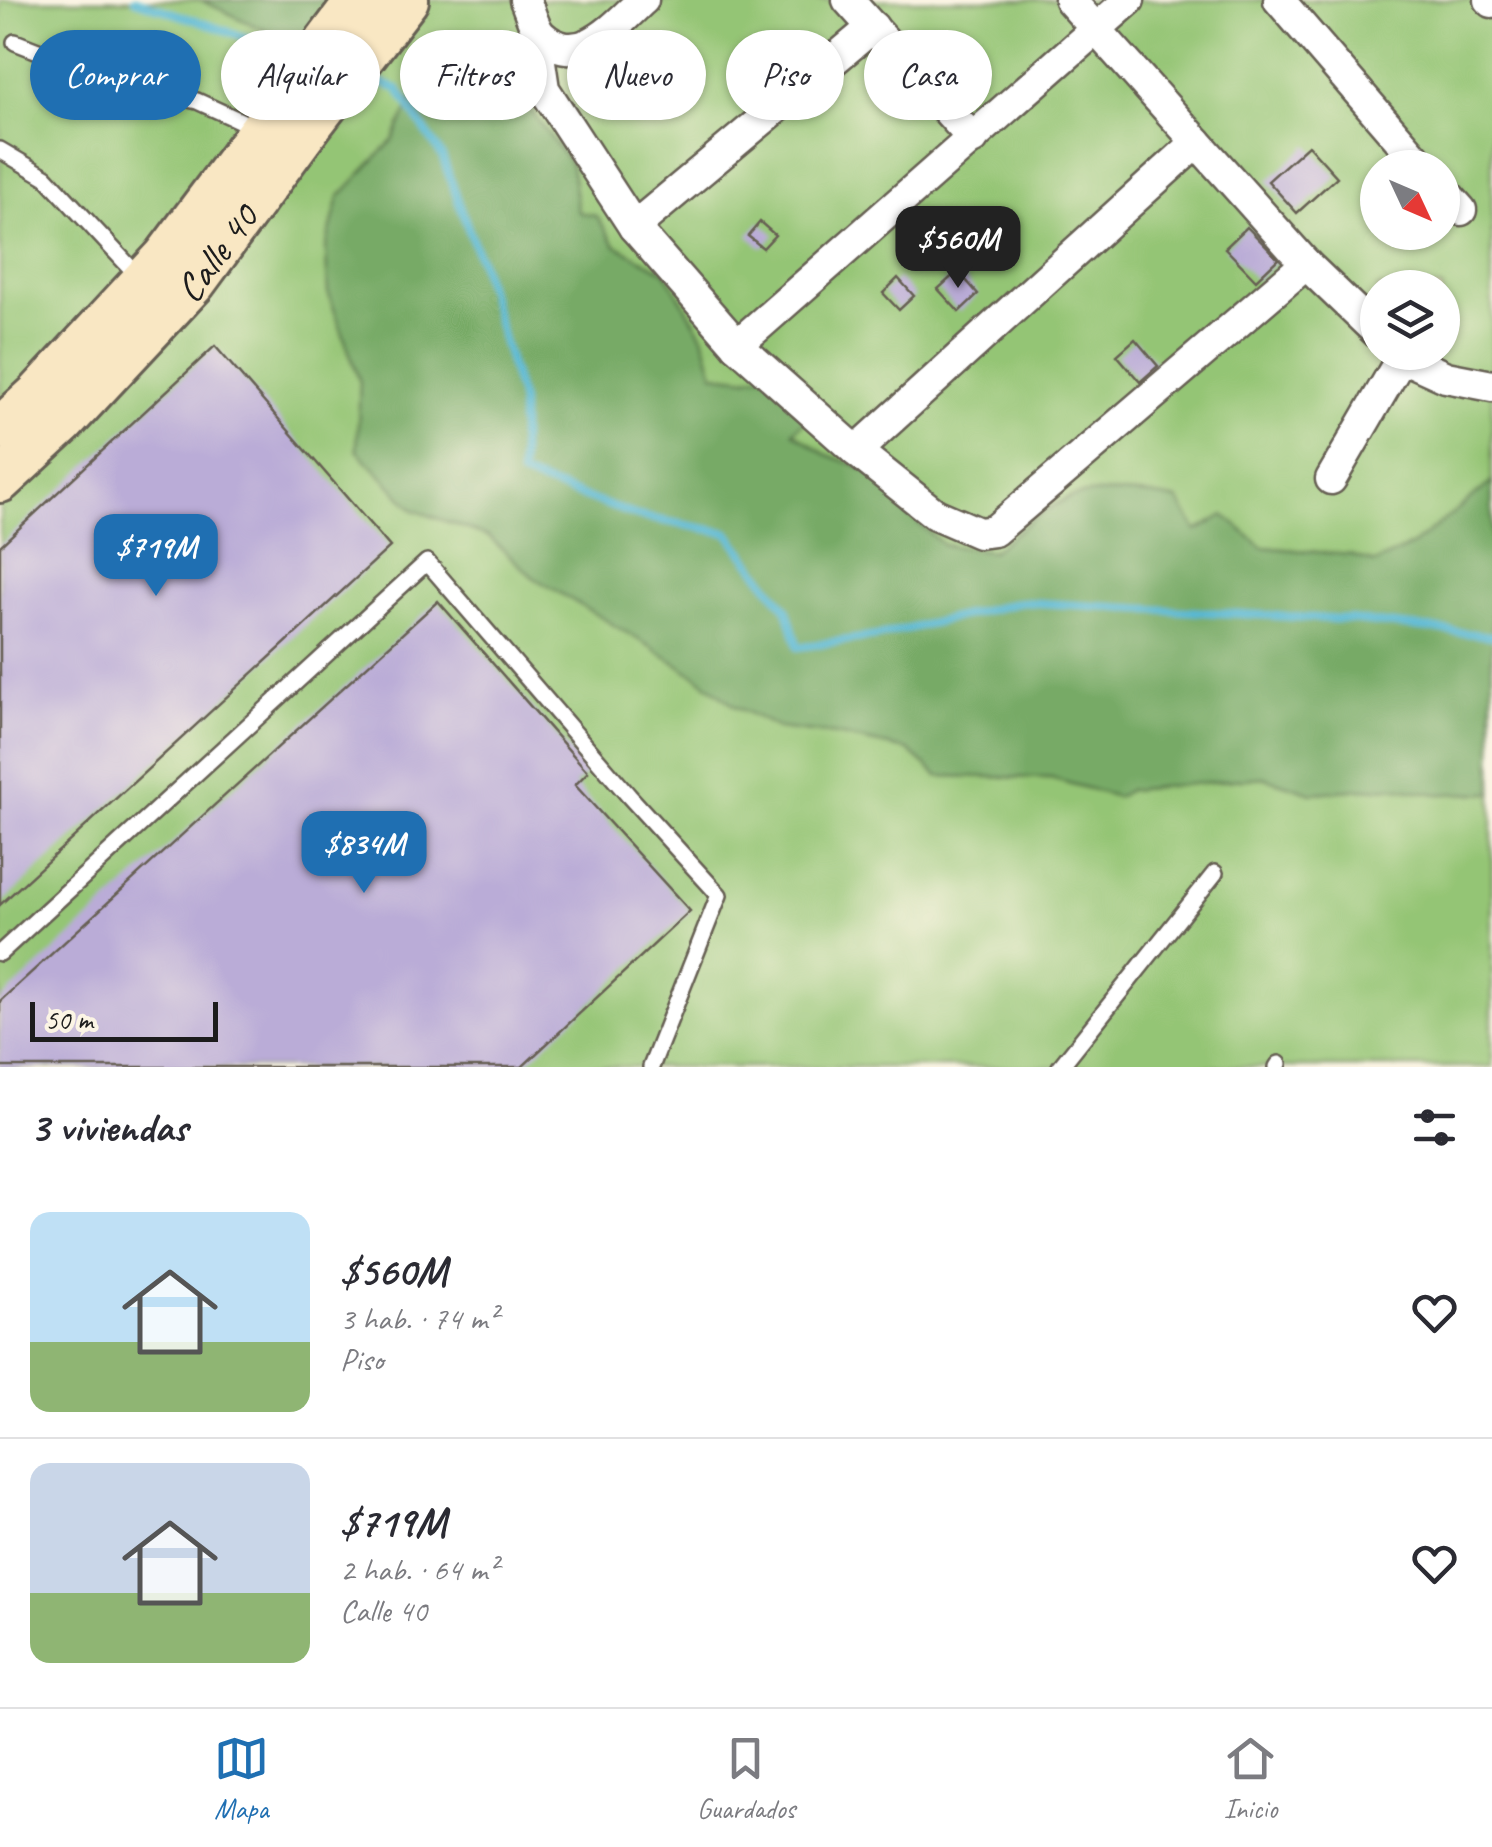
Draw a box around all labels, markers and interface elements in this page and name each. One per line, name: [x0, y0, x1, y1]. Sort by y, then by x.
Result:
chip: Comprar: [30, 30, 201, 120]
chip: Alquilar: [221, 30, 380, 120]
chip: Filtros: [400, 30, 547, 120]
chip: Nuevo: [567, 30, 706, 120]
chip: Piso: [726, 30, 844, 120]
chip: Casa: [864, 30, 992, 120]
north arrow: [1360, 150, 1460, 250]
map controls: [1360, 150, 1460, 370]
street label: Calle 40: [165, 192, 271, 313]
pin: $560M: [888, 206, 1028, 291]
text: $560M: [917, 218, 999, 259]
button: layers: [1360, 270, 1460, 370]
pin: $719M: [86, 514, 226, 599]
text: $719M: [116, 526, 196, 567]
pin: $834M: [294, 811, 434, 896]
text: $834M: [324, 823, 404, 864]
scale bar: [30, 997, 218, 1042]
text: 50 m: [45, 1002, 93, 1037]
icon: filters: [1407, 1100, 1462, 1155]
text: 3 viviendas: [30, 1101, 187, 1154]
text: $560M: [340, 1245, 446, 1298]
icon: home: [110, 1252, 230, 1372]
icon: heart: [1407, 1285, 1462, 1340]
text: 3 hab. · 74 m²: [340, 1298, 497, 1339]
text: Piso: [340, 1339, 383, 1380]
text: $719M: [340, 1496, 446, 1549]
icon: home: [110, 1503, 230, 1623]
icon: heart: [1407, 1536, 1462, 1591]
text: 2 hab. · 64 m²: [340, 1549, 497, 1590]
text: Calle 40: [340, 1590, 427, 1631]
tab: Mapa: [214, 1731, 269, 1826]
tab: Guardados: [697, 1731, 795, 1826]
tab: Inicio: [1223, 1731, 1278, 1826]

